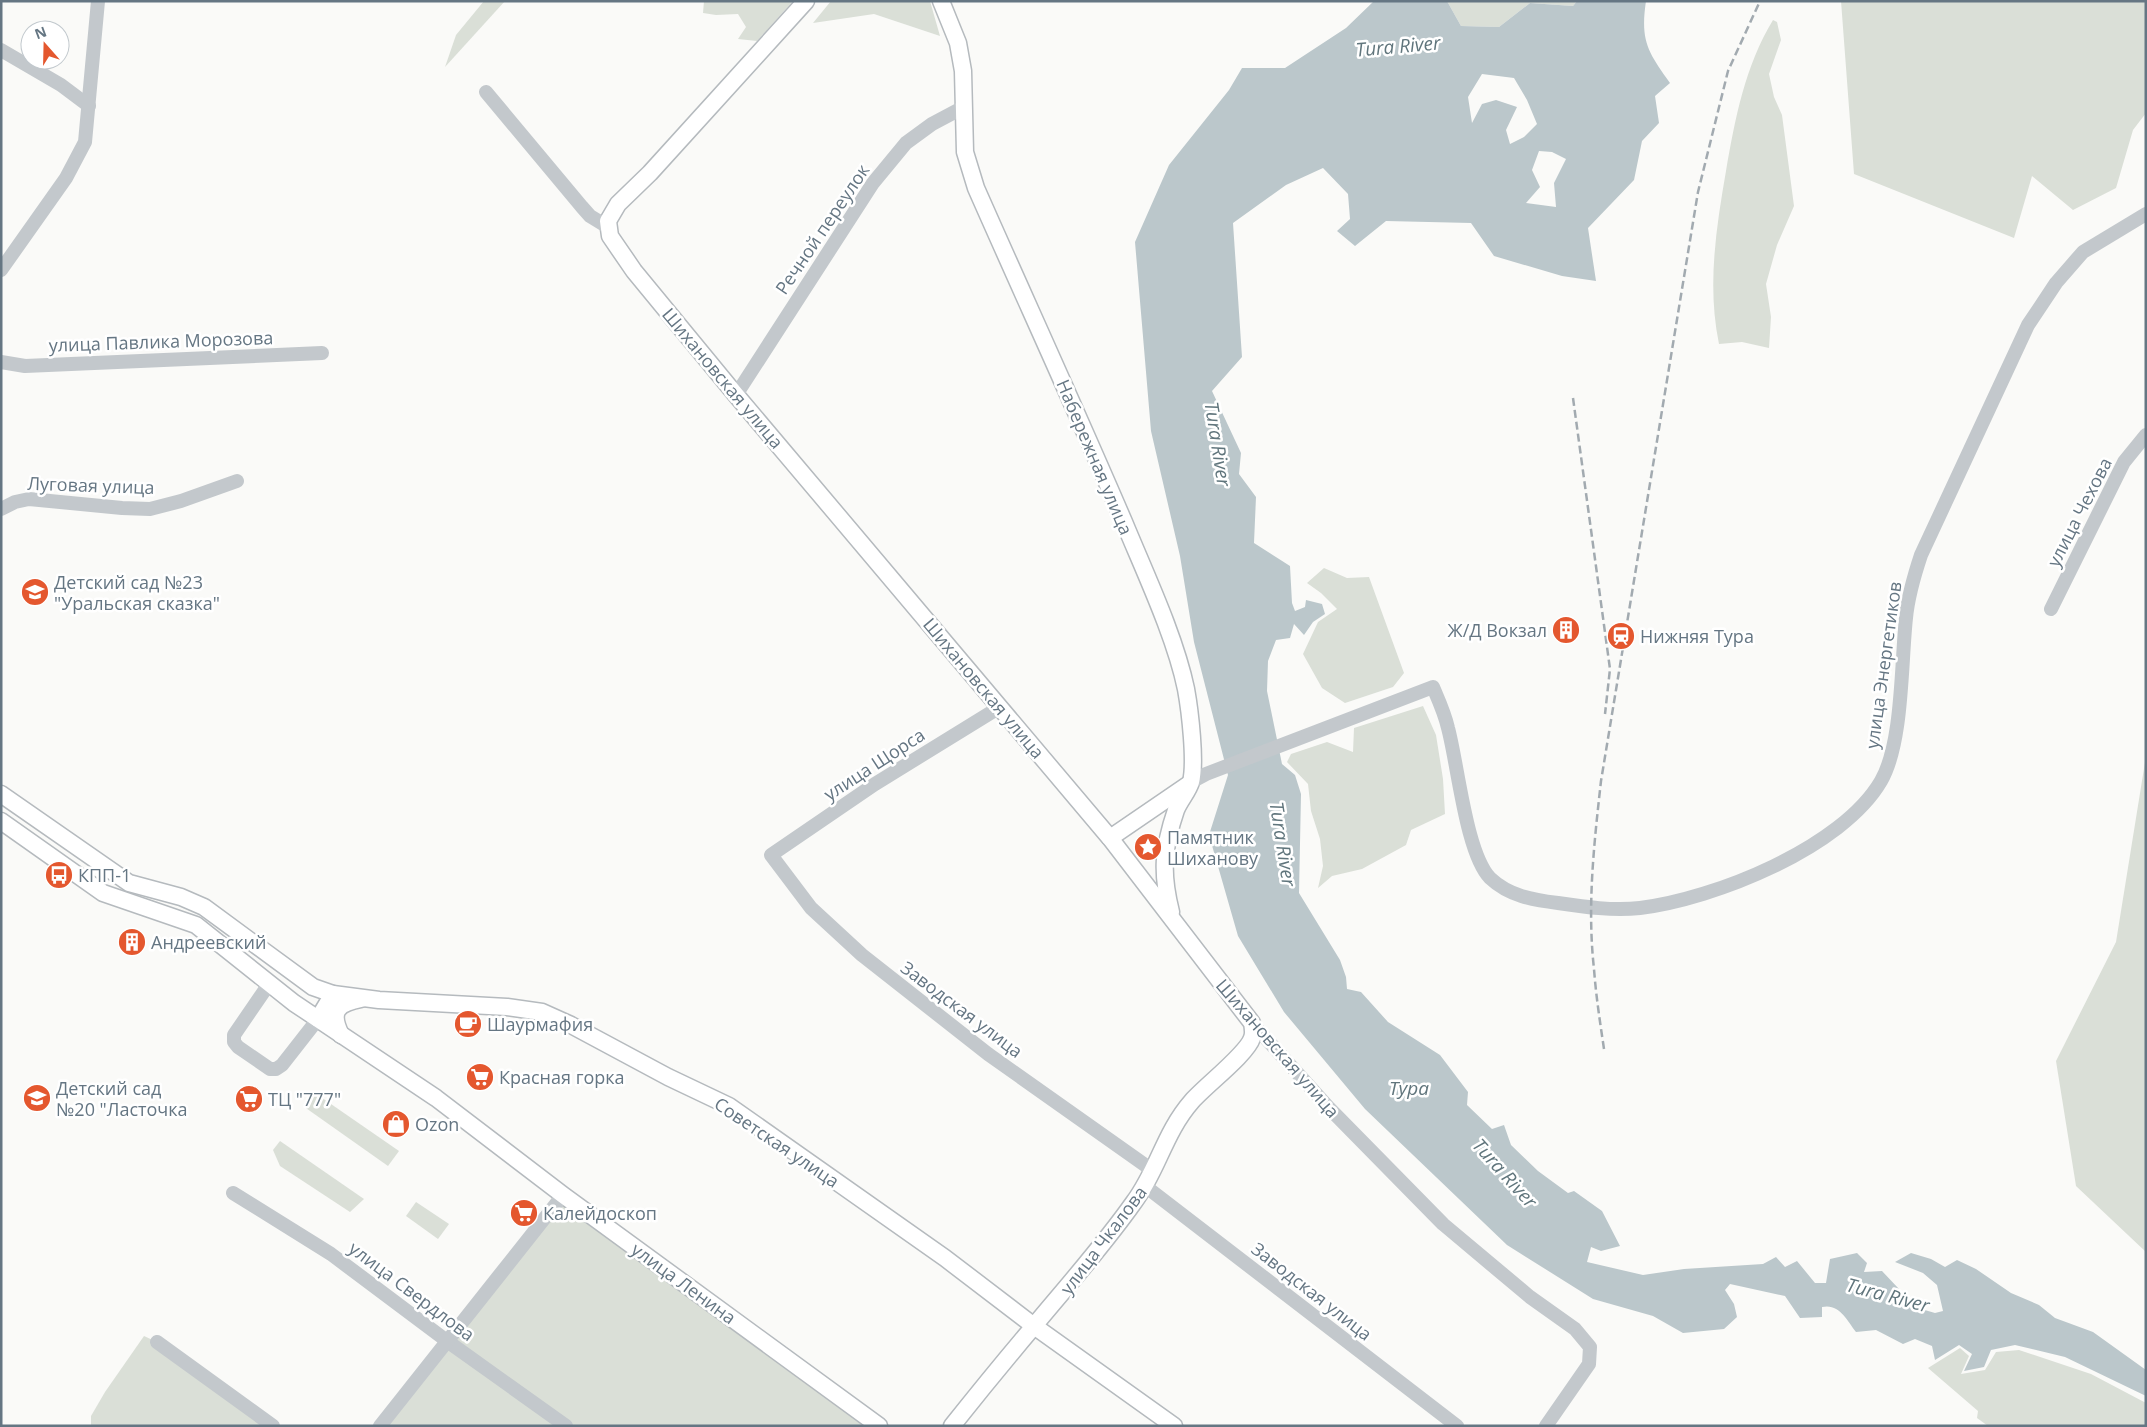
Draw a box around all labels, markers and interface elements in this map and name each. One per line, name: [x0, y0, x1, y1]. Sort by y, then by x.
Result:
north arrow: [20, 20, 70, 70]
text: N: [32, 21, 49, 43]
water label: Tura River: [1355, 29, 1443, 63]
street label: Речной переулок: [770, 159, 875, 299]
street label: Шихановская улица: [657, 303, 789, 453]
street label: улица Павлика Морозова: [48, 325, 274, 357]
street label: Набережная улица: [1051, 376, 1139, 538]
water label: Tura River: [1199, 400, 1238, 489]
street label: улица Чехова: [2041, 453, 2117, 571]
street label: Луговая улица: [27, 471, 155, 499]
place label: Детский сад №23 "Уральская сказка": [54, 570, 220, 615]
school or university icon: Детский сад №23 "Уральская сказка": [20, 577, 50, 607]
street label: улица Энергетиков: [1859, 580, 1907, 750]
street label: Шихановская улица: [918, 613, 1050, 763]
building icon: Ж/Д Вокзал: [1551, 615, 1581, 645]
place label: Ж/Д Вокзал: [1448, 618, 1547, 642]
station icon: Нижняя Тура: [1606, 621, 1636, 651]
place label: Нижняя Тура: [1640, 624, 1754, 648]
street label: улица Щорса: [819, 722, 929, 806]
water label: Tura River: [1264, 800, 1303, 889]
place label: Памятник Шиханову: [1167, 825, 1259, 870]
place icon: Памятник Шиханову: [1133, 832, 1163, 862]
bus stop icon: КПП-1: [44, 860, 74, 890]
place label: КПП-1: [78, 863, 131, 887]
building icon: Андреевский: [117, 927, 147, 957]
place label: Андреевский: [151, 930, 267, 954]
street label: Заводская улица: [896, 955, 1028, 1063]
street label: Шихановская улица: [1211, 973, 1345, 1123]
cafe icon: Шаурмафия: [453, 1009, 483, 1039]
place label: Шаурмафия: [487, 1012, 593, 1036]
supermarket icon: Красная горка: [465, 1062, 495, 1092]
place label: Красная горка: [499, 1065, 625, 1089]
water label: Тура: [1389, 1075, 1429, 1101]
place label: Детский сад №20 "Ласточка: [56, 1076, 188, 1121]
school or university icon: Детский сад №20 "Ласточка: [22, 1083, 52, 1113]
supermarket icon: ТЦ "777": [234, 1084, 264, 1114]
place label: ТЦ "777": [268, 1087, 341, 1111]
street label: Советская улица: [710, 1091, 844, 1193]
shop icon: Ozon: [381, 1109, 411, 1139]
place label: Ozon: [415, 1112, 459, 1136]
water label: Tura River: [1467, 1133, 1544, 1214]
street label: улица Чкалова: [1054, 1181, 1152, 1299]
supermarket icon: Калейдоскоп: [509, 1198, 539, 1228]
place label: Калейдоскоп: [543, 1201, 657, 1225]
street label: улица Свердлова: [344, 1236, 480, 1346]
street label: Заводская улица: [1247, 1236, 1377, 1346]
street label: улица Ленина: [627, 1237, 741, 1329]
water label: Tura River: [1844, 1271, 1934, 1319]

